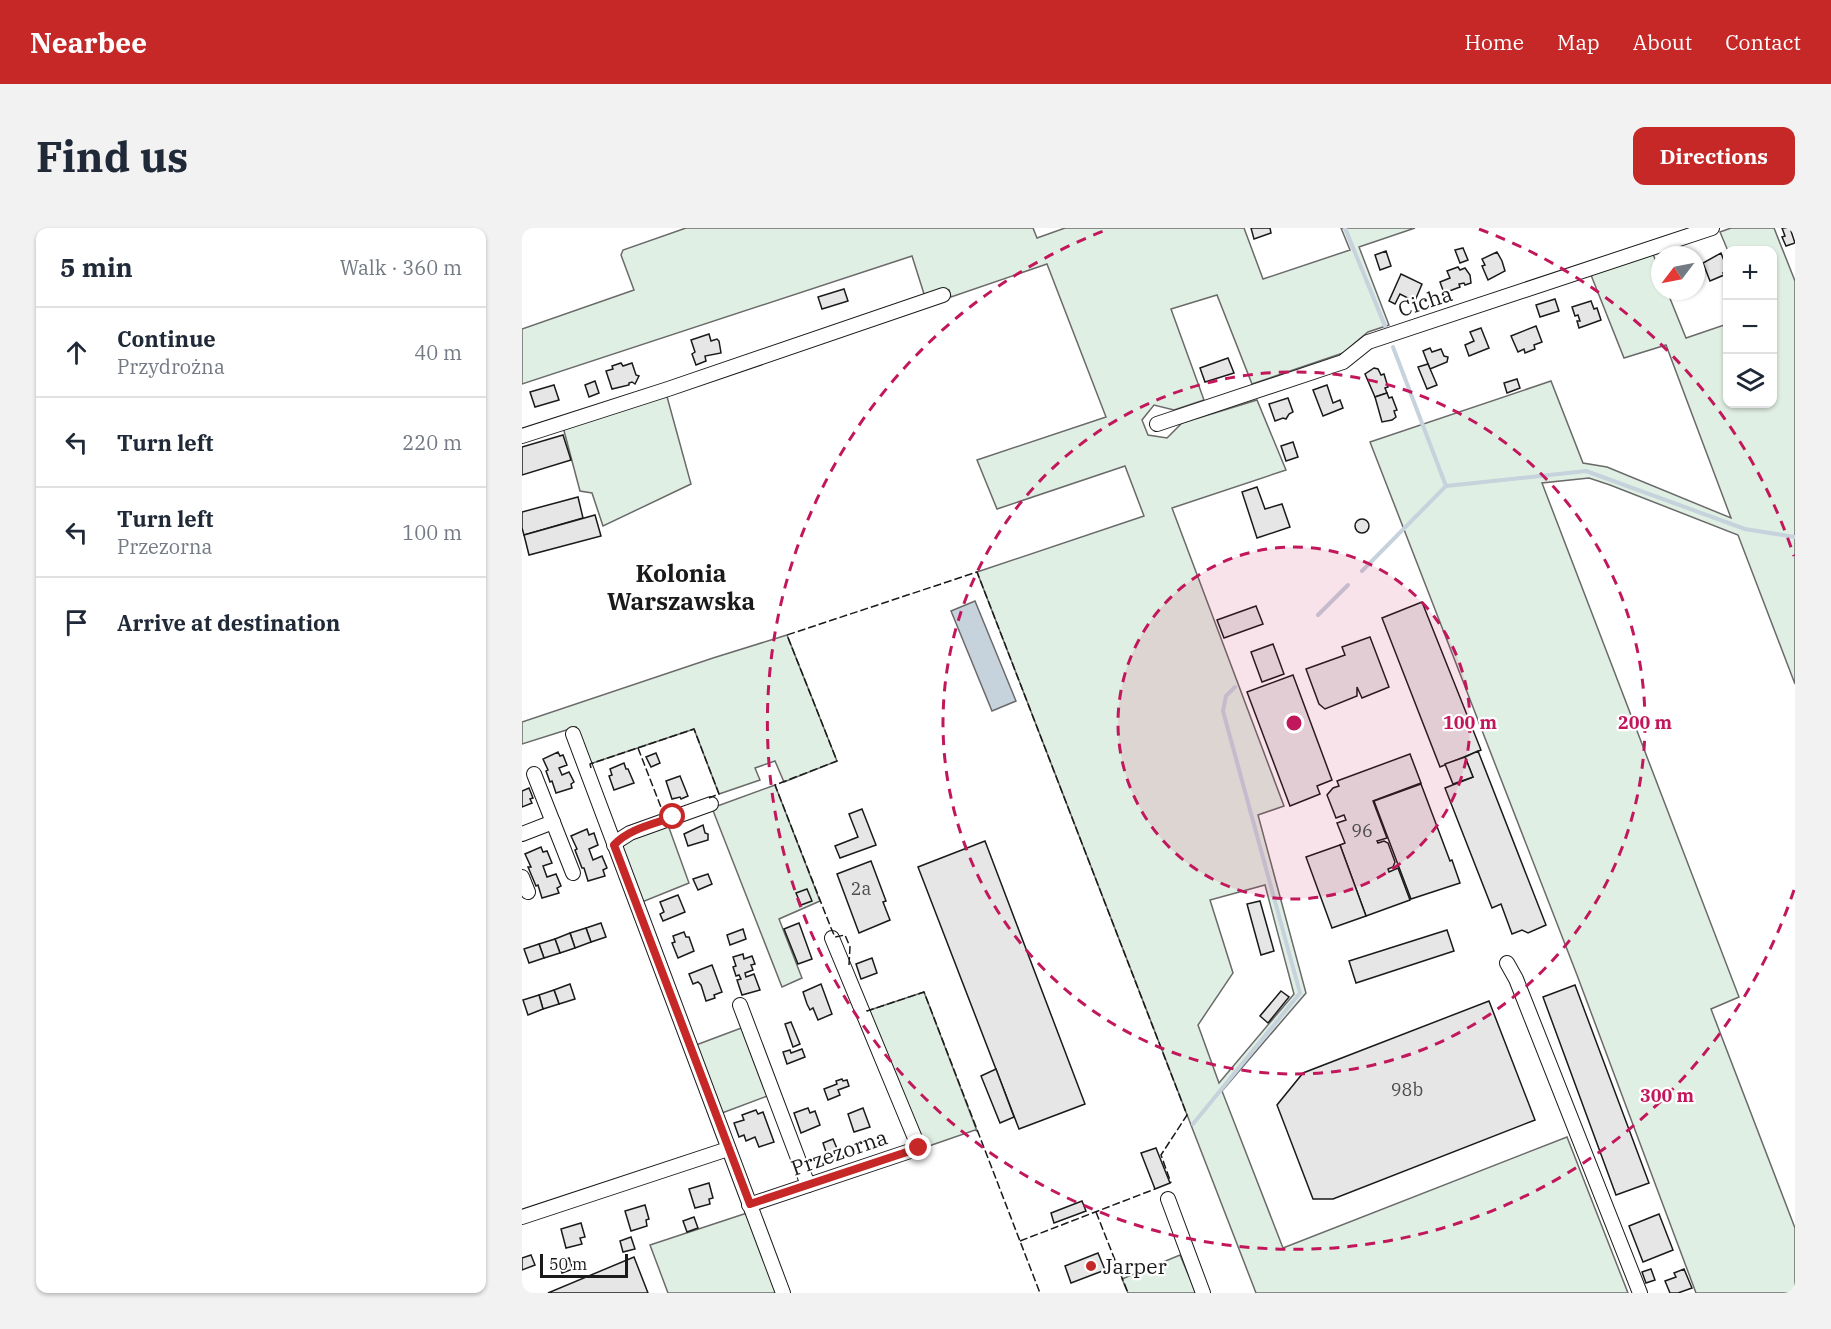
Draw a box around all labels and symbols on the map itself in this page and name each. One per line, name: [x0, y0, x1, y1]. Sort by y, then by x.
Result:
north arrow: [1651, 246, 1705, 300]
street label: Cicha: [1394, 279, 1456, 323]
district label: Kolonia Warszawska: [607, 557, 755, 617]
text: 100 m: [1443, 711, 1498, 734]
text: 200 m: [1618, 711, 1673, 734]
centre of rings: [1284, 713, 1304, 733]
route start: [659, 803, 685, 829]
house number: 96: [1351, 819, 1373, 842]
house number: 2a: [851, 877, 871, 900]
house number: 98b: [1391, 1078, 1423, 1101]
text: 300 m: [1640, 1084, 1695, 1107]
street label: Przezorna: [787, 1122, 891, 1182]
route end: [905, 1134, 931, 1160]
scale bar: [540, 1251, 628, 1278]
place label: Jarper: [1103, 1252, 1168, 1280]
marker: Jarper: [1084, 1259, 1098, 1273]

